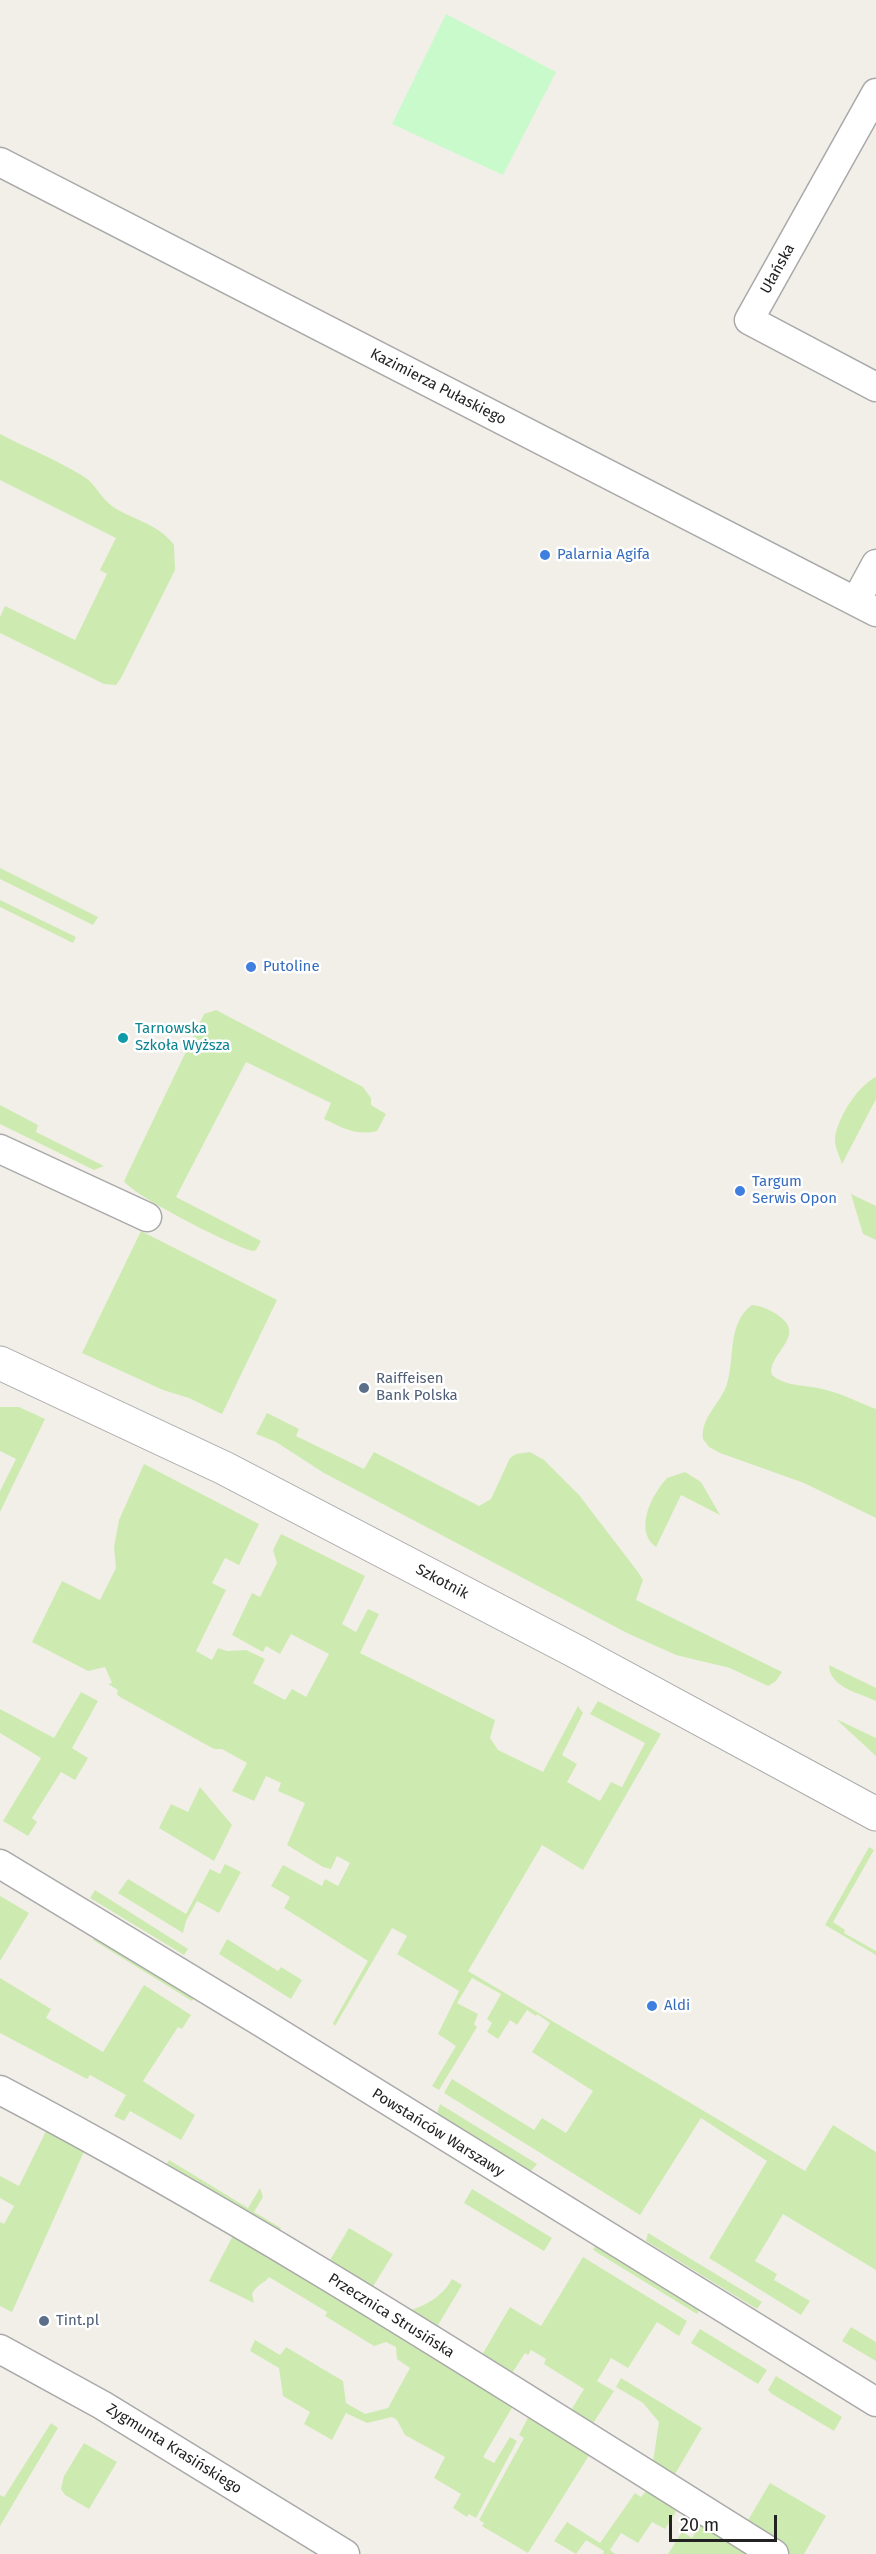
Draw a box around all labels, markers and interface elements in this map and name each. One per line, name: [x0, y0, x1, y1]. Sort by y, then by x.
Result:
street label: Ułańska: [757, 241, 799, 297]
street label: Kazimierza Pułaskiego: [367, 345, 509, 429]
place label: Palarnia Agifa: [557, 546, 650, 564]
marker: Palarnia Agifa: [538, 548, 552, 562]
place label: Putoline: [263, 958, 320, 976]
marker: Putoline: [244, 960, 258, 974]
place label: Tarnowska Szkoła Wyższa: [135, 1020, 230, 1055]
marker: Tarnowska Szkoła Wyższa: [116, 1031, 130, 1045]
place label: Targum Serwis Opon: [752, 1173, 837, 1208]
marker: Targum Serwis Opon: [733, 1184, 747, 1198]
place label: Raiffeisen Bank Polska: [376, 1370, 458, 1405]
marker: Raiffeisen Bank Polska: [357, 1381, 371, 1395]
street label: Szkotnik: [413, 1561, 471, 1603]
place label: Aldi: [664, 1997, 690, 2015]
marker: Aldi: [645, 1999, 659, 2013]
street label: Powstańców Warszawy: [369, 2085, 507, 2181]
street label: Przecznica Strusińska: [325, 2270, 457, 2362]
place label: Tint.pl: [56, 2312, 99, 2330]
marker: Tint.pl: [37, 2314, 51, 2328]
street label: Zygmunta Krasińskiego: [103, 2400, 245, 2498]
scale bar: [672, 2503, 780, 2541]
text: 20 m: [680, 2514, 719, 2536]

